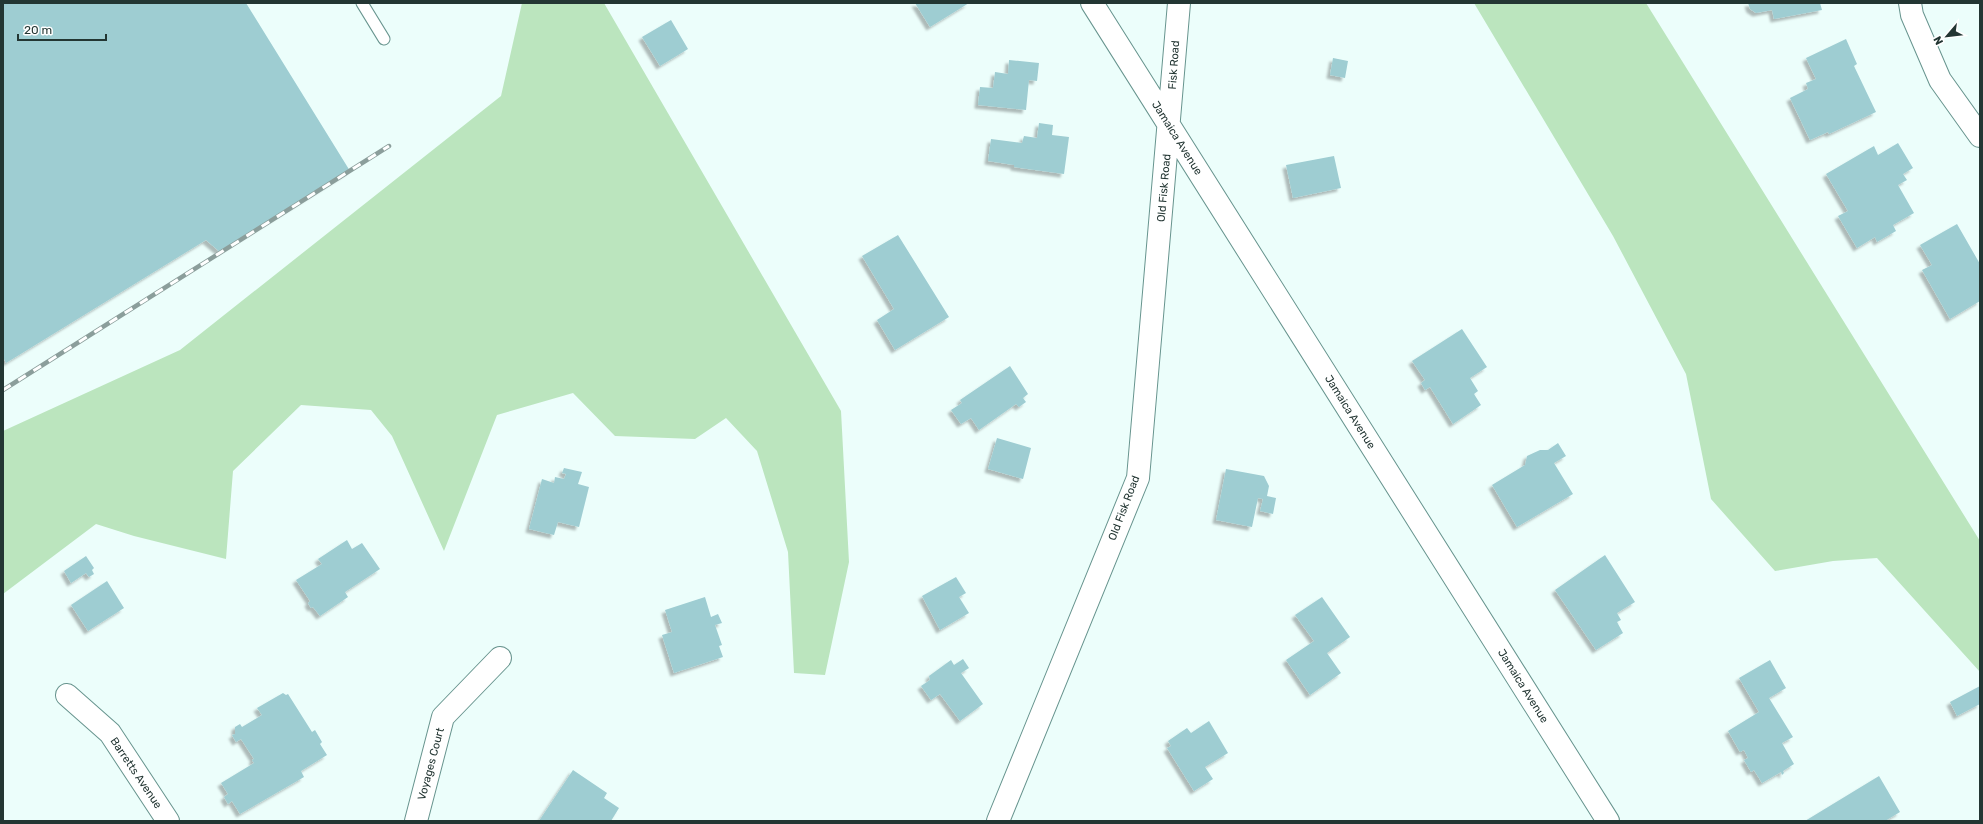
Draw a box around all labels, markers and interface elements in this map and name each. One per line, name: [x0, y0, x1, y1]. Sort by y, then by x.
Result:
scale bar: [18, 16, 106, 42]
north arrow: [1927, 16, 1967, 56]
text: 20 m: [24, 23, 52, 37]
text: N: [1931, 34, 1946, 47]
street label: Fisk Road: [1166, 40, 1182, 90]
street label: Jamaica Avenue: [1149, 99, 1205, 177]
street label: Old Fisk Road: [1155, 153, 1173, 223]
street label: Jamaica Avenue: [1322, 373, 1378, 451]
street label: Old Fisk Road: [1106, 474, 1142, 542]
street label: Jamaica Avenue: [1495, 647, 1551, 725]
street label: Voyages Court: [415, 726, 447, 802]
street label: Barretts Avenue: [107, 735, 165, 811]

